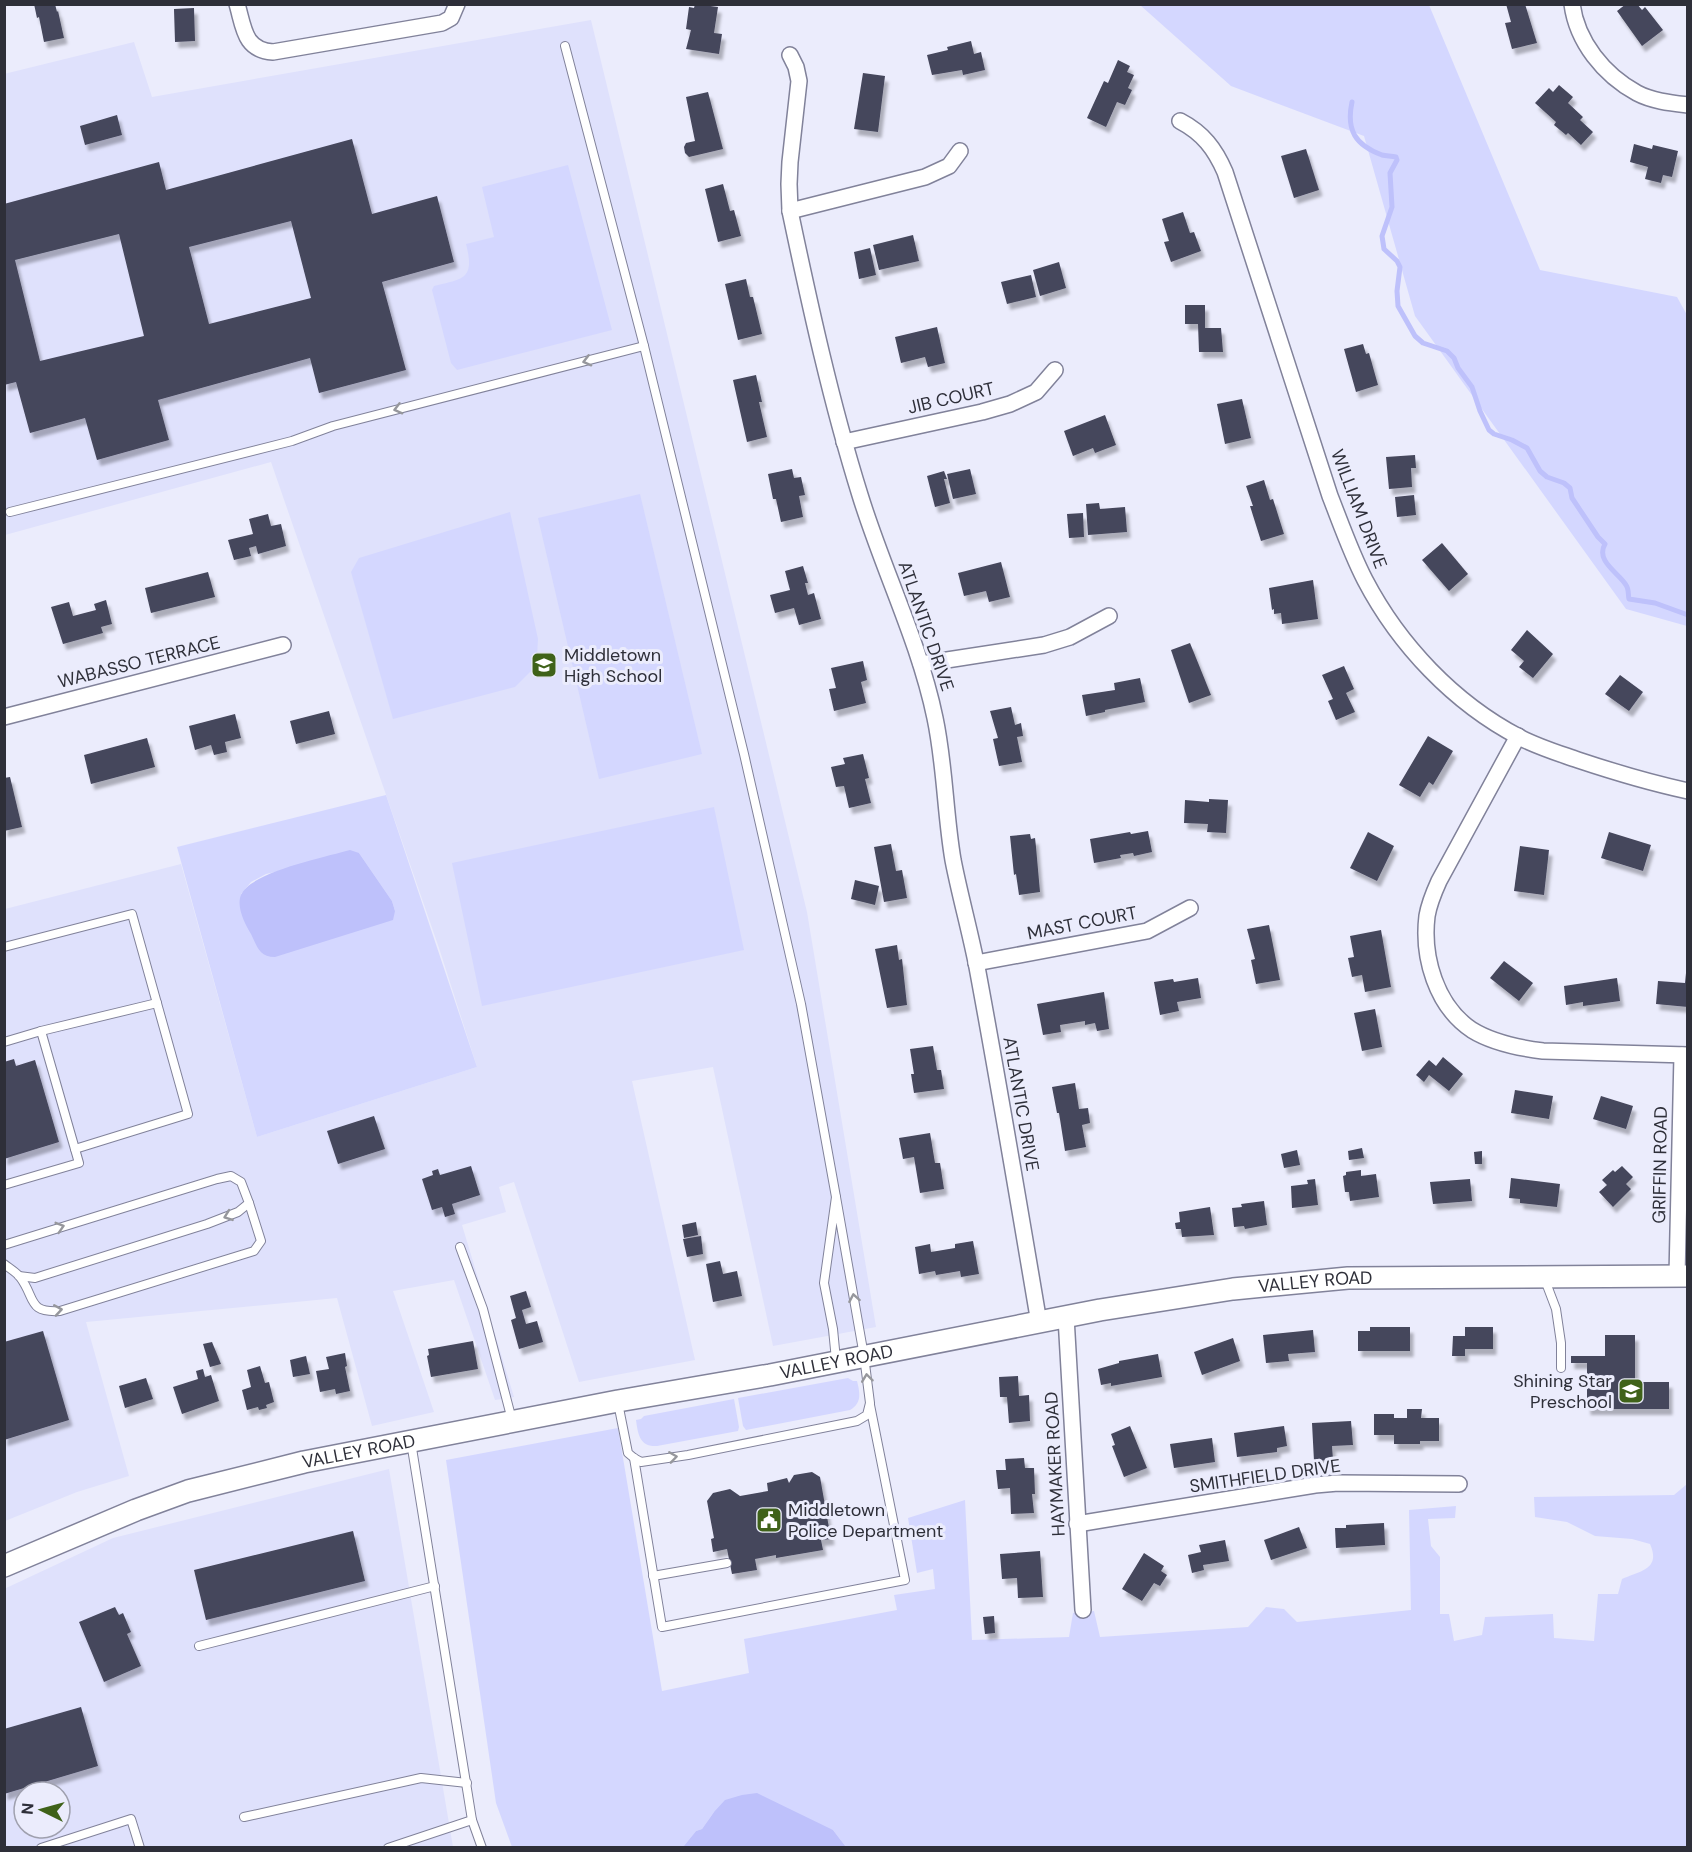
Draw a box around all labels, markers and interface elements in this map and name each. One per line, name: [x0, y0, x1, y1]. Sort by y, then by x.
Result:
one-way arrow: [583, 353, 593, 366]
street label: JIB COURT: [905, 376, 997, 420]
one-way arrow: [394, 402, 404, 414]
street label: WILLIAM DRIVE: [1325, 446, 1393, 572]
street label: ATLANTIC DRIVE: [893, 558, 959, 694]
street label: WABASSO TERRACE: [55, 630, 223, 694]
place label: Middletown High School: [564, 643, 662, 688]
school or university icon: Middletown High School: [529, 650, 559, 680]
street label: MAST COURT: [1025, 901, 1139, 945]
street label: ATLANTIC DRIVE: [997, 1035, 1045, 1173]
street label: GRIFFIN ROAD: [1647, 1106, 1673, 1224]
one-way arrow: [223, 1209, 233, 1222]
one-way arrow: [54, 1222, 65, 1234]
street label: VALLEY ROAD: [1257, 1266, 1373, 1299]
one-way arrow: [848, 1293, 861, 1303]
one-way arrow: [53, 1305, 62, 1317]
street label: VALLEY ROAD: [778, 1339, 895, 1385]
place label: Shining Star Preschool: [1513, 1369, 1612, 1414]
one-way arrow: [861, 1374, 874, 1383]
school or university icon: Shining Star Preschool: [1616, 1376, 1646, 1406]
street label: HAYMAKER ROAD: [1039, 1391, 1071, 1537]
street label: VALLEY ROAD: [300, 1429, 417, 1474]
one-way arrow: [668, 1451, 677, 1463]
street label: SMITHFIELD DRIVE: [1188, 1454, 1342, 1498]
place label: Middletown Police Department: [788, 1498, 943, 1543]
public building icon: Middletown Police Department: [754, 1505, 784, 1535]
north arrow: [12, 1780, 72, 1840]
text: N: [17, 1802, 39, 1815]

